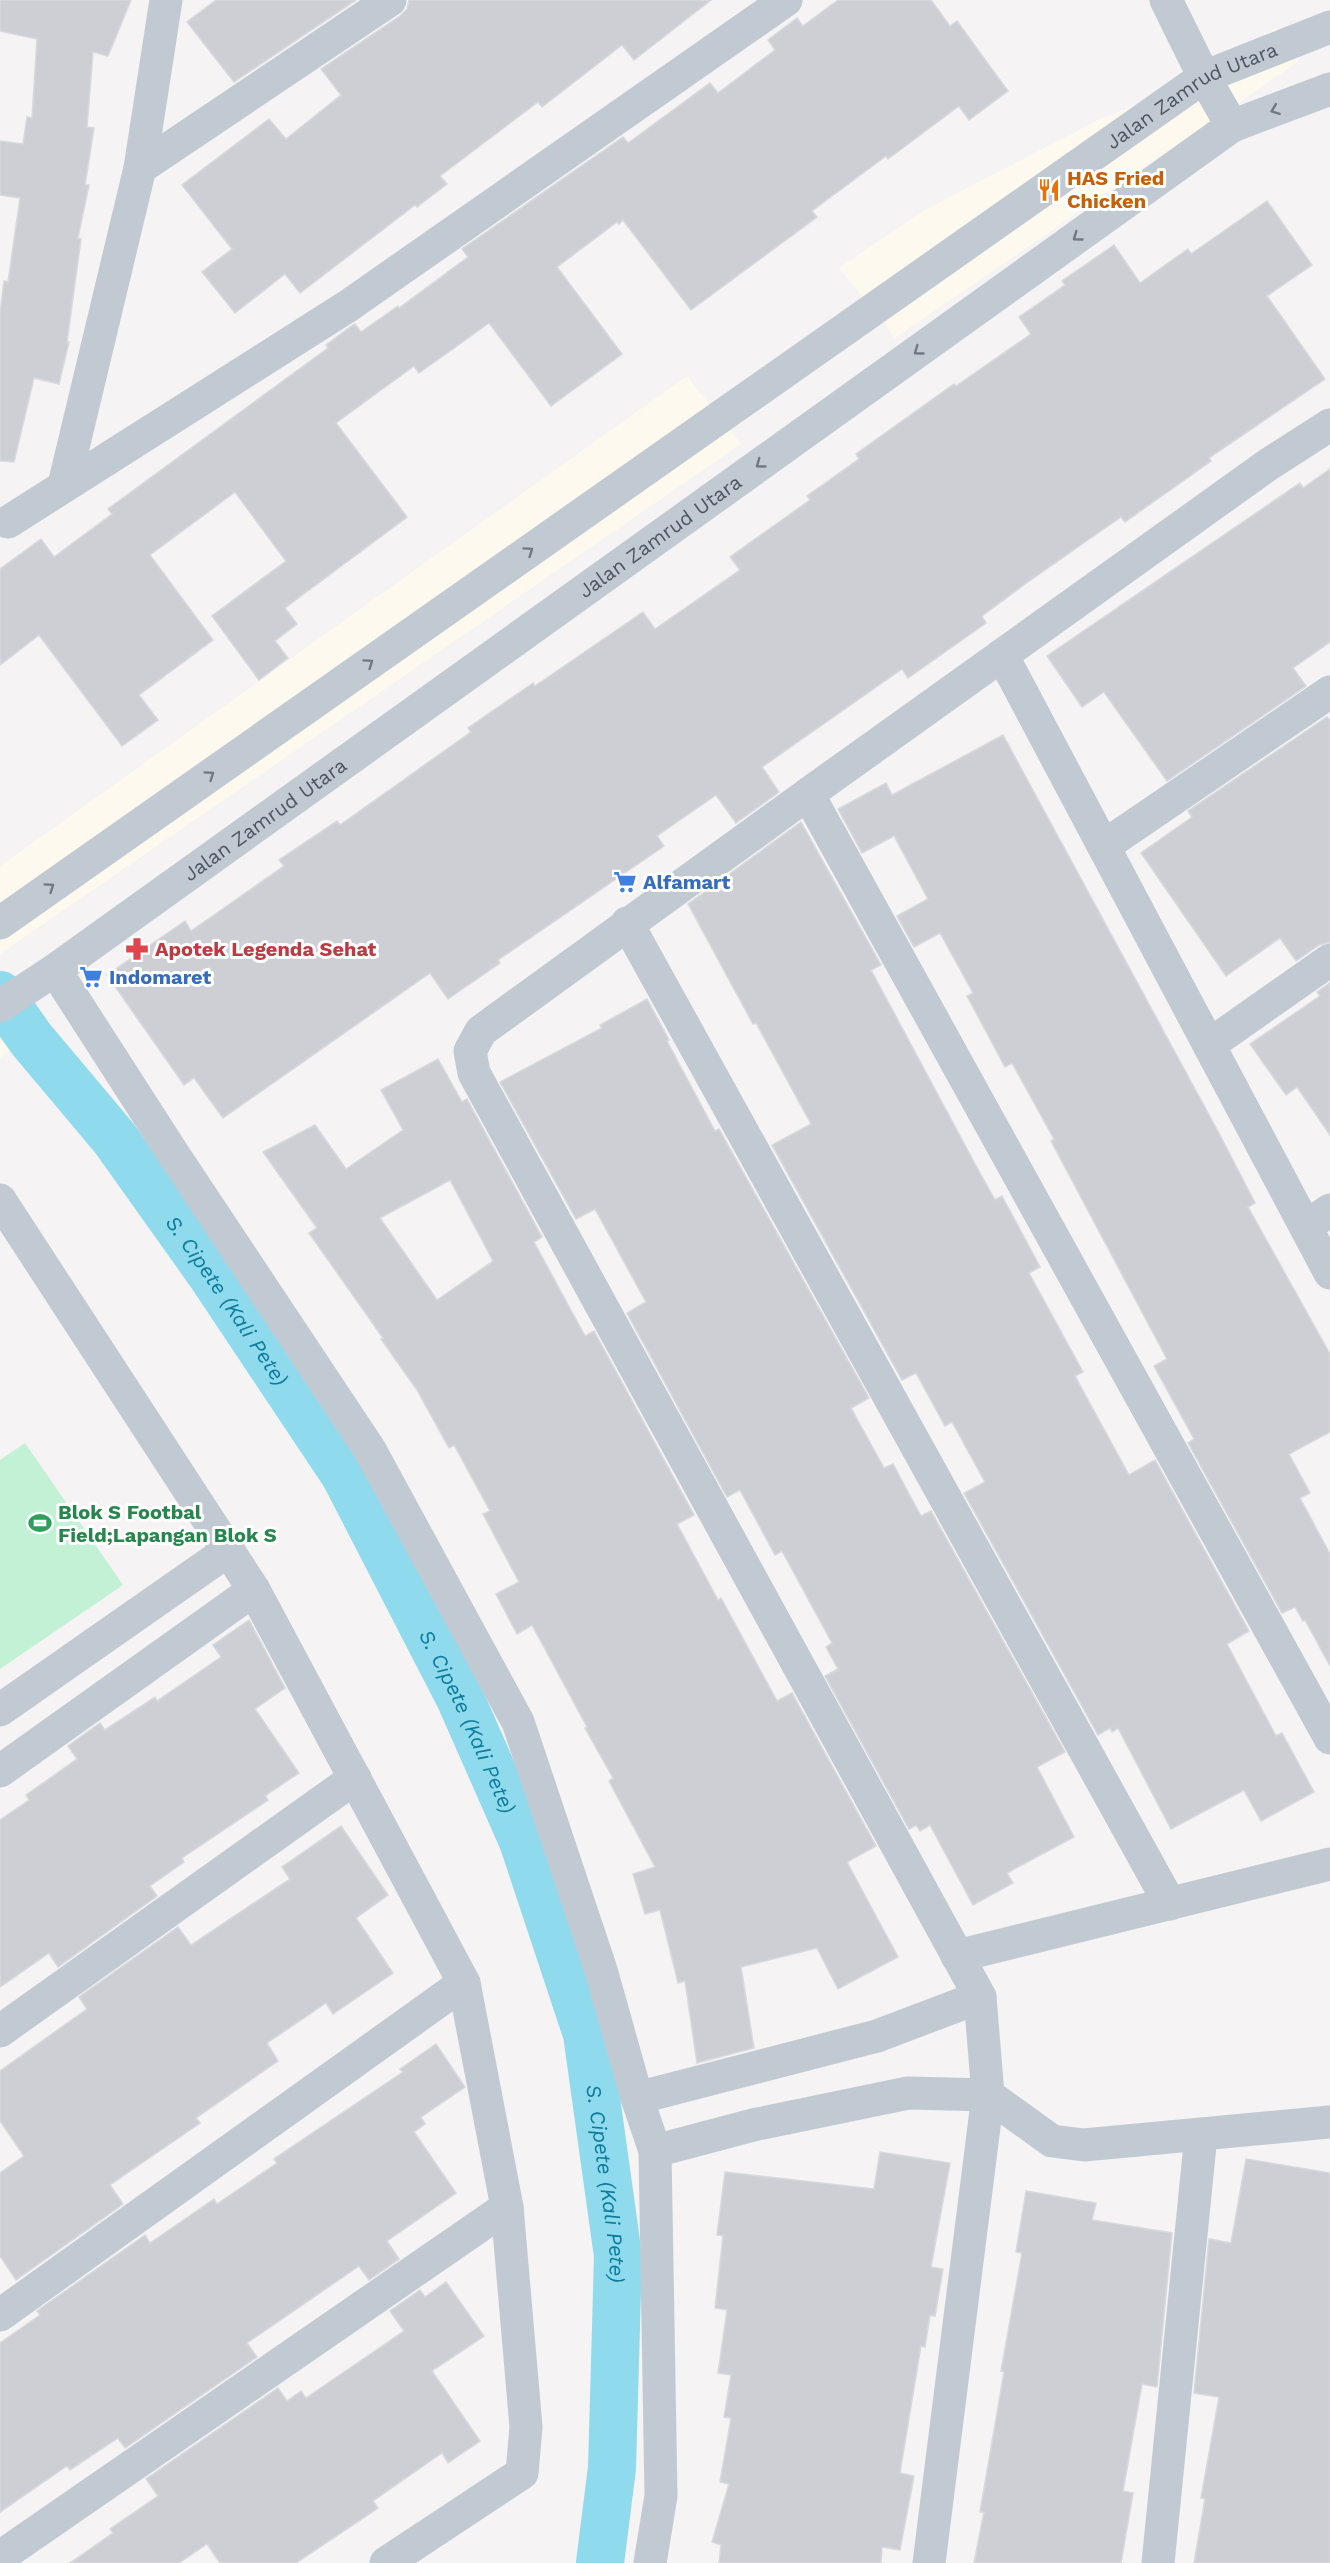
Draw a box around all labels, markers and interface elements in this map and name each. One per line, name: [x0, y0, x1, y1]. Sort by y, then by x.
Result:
street label: Jalan Zamrud Utara: [1101, 37, 1281, 154]
one-way arrow: [1270, 102, 1281, 115]
place label: HAS Fried Chicken: [1067, 166, 1164, 213]
restaurant icon: HAS Fried Chicken: [1036, 177, 1062, 203]
one-way arrow: [1072, 230, 1083, 241]
one-way arrow: [914, 344, 925, 355]
one-way arrow: [756, 457, 767, 468]
street label: Jalan Zamrud Utara: [574, 470, 746, 603]
one-way arrow: [522, 547, 533, 558]
one-way arrow: [363, 659, 374, 670]
street label: Jalan Zamrud Utara: [179, 753, 351, 886]
one-way arrow: [203, 771, 214, 782]
supermarket icon: Alfamart: [612, 869, 638, 895]
place label: Alfamart: [643, 870, 730, 894]
one-way arrow: [44, 883, 55, 894]
pharmacy icon: Apotek Legenda Sehat: [124, 936, 150, 962]
place label: Apotek Legenda Sehat: [155, 937, 377, 961]
supermarket icon: Indomaret: [78, 964, 104, 990]
place label: Indomaret: [109, 965, 212, 989]
water label: S. Cipete (Kali Pete): [161, 1210, 294, 1390]
place label: Blok S Footbal Field;Lapangan Blok S: [58, 1500, 277, 1547]
sports icon: Blok S Footbal Field;Lapangan Blok S: [27, 1510, 53, 1536]
water label: S. Cipete (Kali Pete): [414, 1625, 522, 1817]
water label: S. Cipete (Kali Pete): [582, 2083, 630, 2283]

